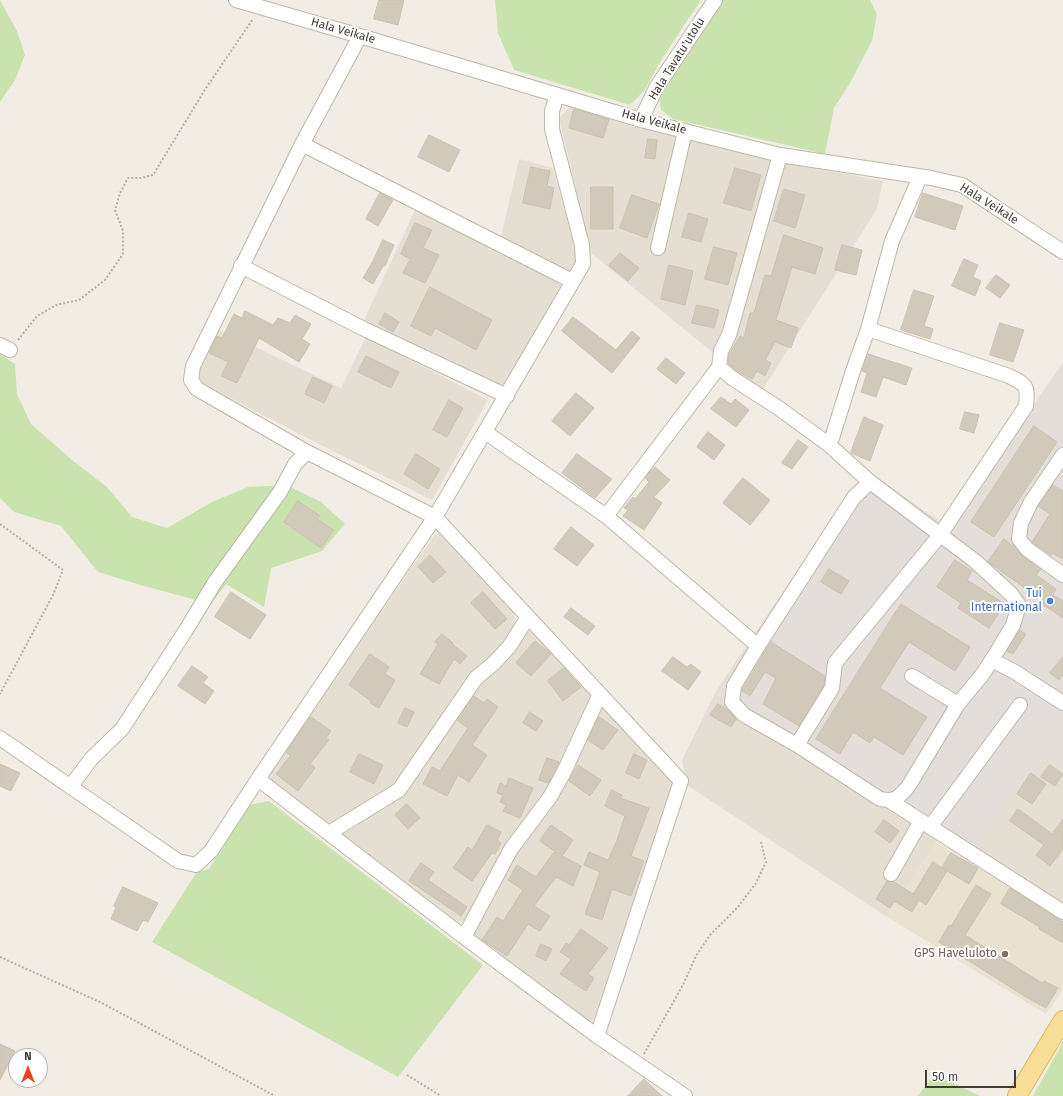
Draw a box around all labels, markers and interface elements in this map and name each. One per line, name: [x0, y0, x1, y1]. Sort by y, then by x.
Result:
street label: Hala Veikale: [309, 15, 377, 47]
street label: Hala Tavatu'utolu: [646, 15, 708, 103]
street label: Hala Veikale: [620, 106, 688, 138]
street label: Hala Veikale: [957, 180, 1021, 228]
place label: Tui International: [971, 587, 1042, 615]
marker: Tui International: [1045, 596, 1055, 606]
place label: GPS Haveluloto: [914, 947, 997, 961]
marker: GPS Haveluloto: [1000, 949, 1010, 959]
north arrow: [8, 1048, 48, 1088]
text: N: [24, 1050, 32, 1063]
scale bar: [927, 1062, 1018, 1088]
text: 50 m: [932, 1070, 958, 1084]

